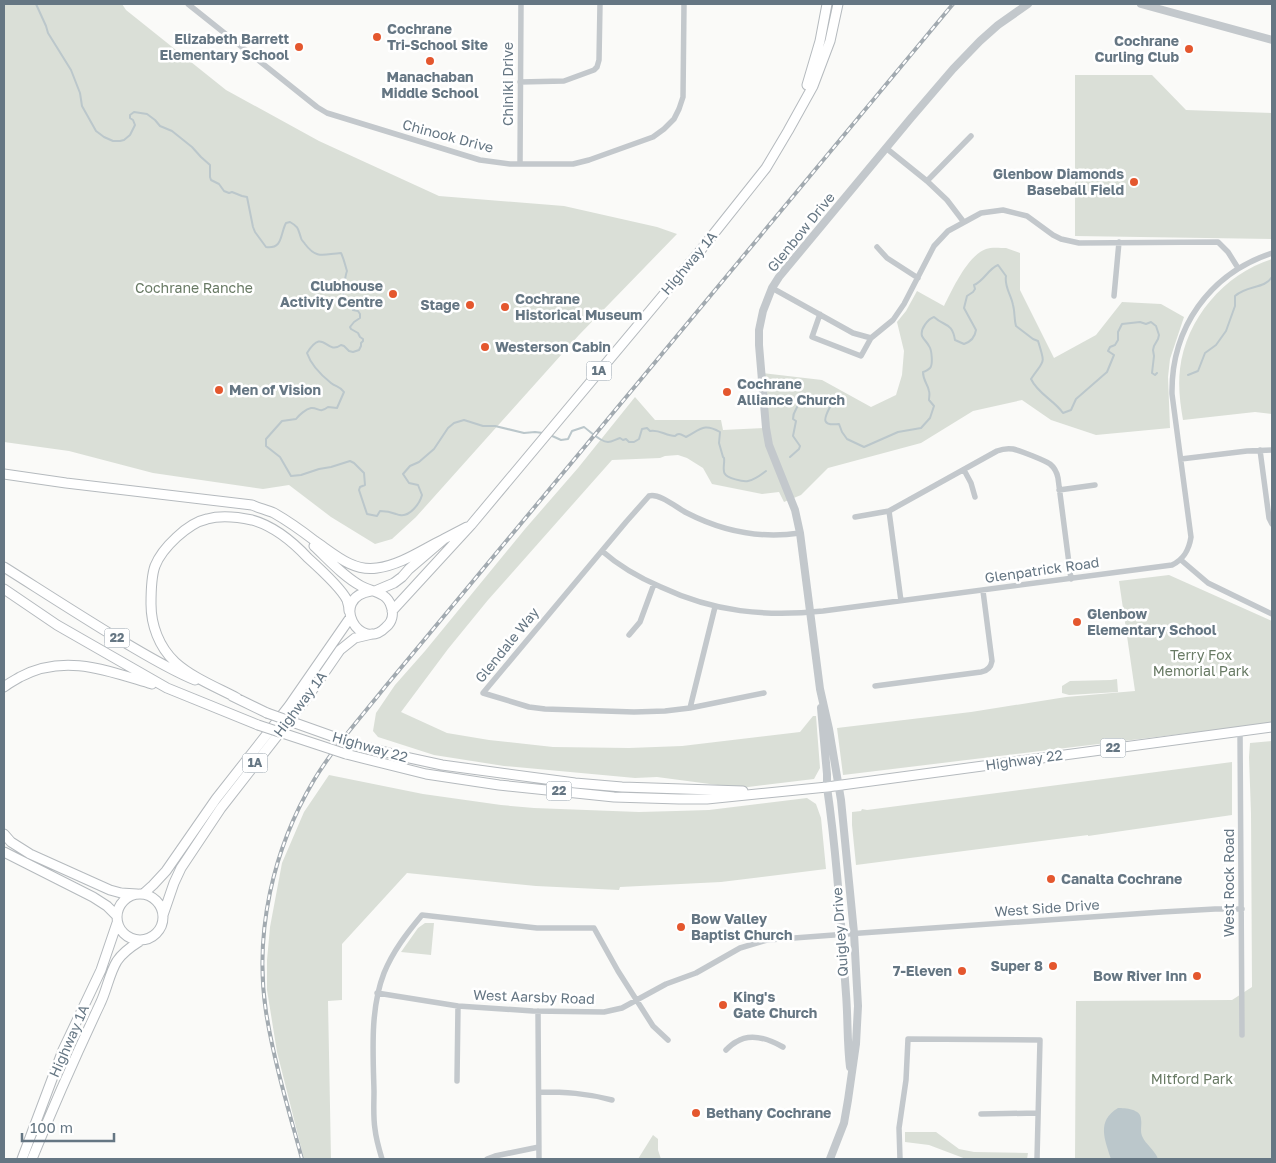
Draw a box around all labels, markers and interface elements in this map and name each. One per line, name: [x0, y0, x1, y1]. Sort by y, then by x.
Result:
place label: Cochrane Tri-School Site: [387, 20, 488, 53]
place label: Elizabeth Barrett Elementary School: [160, 30, 289, 63]
marker: Cochrane Tri-School Site: [371, 31, 383, 43]
place label: Cochrane Curling Club: [1095, 32, 1179, 65]
marker: Elizabeth Barrett Elementary School: [293, 41, 305, 53]
street label: Chiniki Drive: [499, 42, 516, 126]
marker: Cochrane Curling Club: [1183, 43, 1195, 55]
marker: Manachaban Middle School: [424, 55, 436, 67]
place label: Manachaban Middle School: [381, 68, 479, 101]
street label: Chinook Drive: [401, 115, 495, 156]
place label: Glenbow Diamonds Baseball Field: [993, 165, 1124, 198]
marker: Glenbow Diamonds Baseball Field: [1128, 176, 1140, 188]
street label: Glenbow Drive: [763, 189, 838, 275]
street label: Highway 1A: [657, 227, 720, 298]
place label: Clubhouse Activity Centre: [280, 277, 383, 310]
park label: Cochrane Ranche: [135, 279, 253, 296]
marker: Clubhouse Activity Centre: [387, 288, 399, 300]
place label: Cochrane Historical Museum: [515, 290, 642, 323]
place label: Stage: [420, 296, 460, 313]
marker: Stage: [464, 299, 476, 311]
marker: Cochrane Historical Museum: [499, 301, 511, 313]
place label: Westerson Cabin: [495, 338, 611, 355]
marker: Westerson Cabin: [479, 341, 491, 353]
road number: 1A: [586, 362, 612, 381]
place label: Cochrane Alliance Church: [737, 375, 845, 408]
place label: Men of Vision: [229, 381, 321, 398]
marker: Men of Vision: [213, 384, 225, 396]
marker: Cochrane Alliance Church: [721, 386, 733, 398]
street label: Glenpatrick Road: [984, 553, 1100, 586]
street label: Glendale Way: [471, 604, 542, 686]
place label: Glenbow Elementary School: [1087, 605, 1217, 638]
marker: Glenbow Elementary School: [1071, 616, 1083, 628]
road number: 22: [104, 628, 130, 648]
park label: Terry Fox Memorial Park: [1153, 646, 1249, 679]
street label: Highway 1A: [269, 667, 330, 740]
street label: Highway 22: [330, 728, 410, 765]
road number: 22: [1100, 738, 1126, 758]
street label: Highway 22: [984, 746, 1064, 773]
road number: 1A: [242, 754, 268, 772]
road number: 22: [546, 781, 572, 800]
street label: West Rock Road: [1220, 829, 1237, 937]
place label: Canalta Cochrane: [1061, 870, 1182, 887]
marker: Canalta Cochrane: [1045, 873, 1057, 885]
street label: Quigley Drive: [828, 887, 851, 977]
street label: West Side Drive: [994, 895, 1100, 920]
place label: Bow Valley Baptist Church: [691, 910, 792, 943]
marker: Bow Valley Baptist Church: [675, 921, 687, 933]
place label: Super 8: [991, 957, 1043, 974]
marker: Super 8: [1047, 960, 1059, 972]
place label: 7-Eleven: [893, 962, 952, 979]
marker: 7-Eleven: [956, 965, 968, 977]
place label: Bow River Inn: [1093, 967, 1187, 984]
marker: Bow River Inn: [1191, 970, 1203, 982]
street label: West Aarsby Road: [473, 986, 595, 1007]
place label: King's Gate Church: [733, 988, 817, 1021]
marker: King's Gate Church: [717, 999, 729, 1011]
street label: Highway 1A: [45, 1001, 92, 1080]
park label: Mitford Park: [1151, 1070, 1233, 1087]
place label: Bethany Cochrane: [706, 1104, 831, 1121]
marker: Bethany Cochrane: [690, 1107, 702, 1119]
scale bar: [22, 1110, 115, 1142]
text: 100 m: [30, 1118, 73, 1136]

